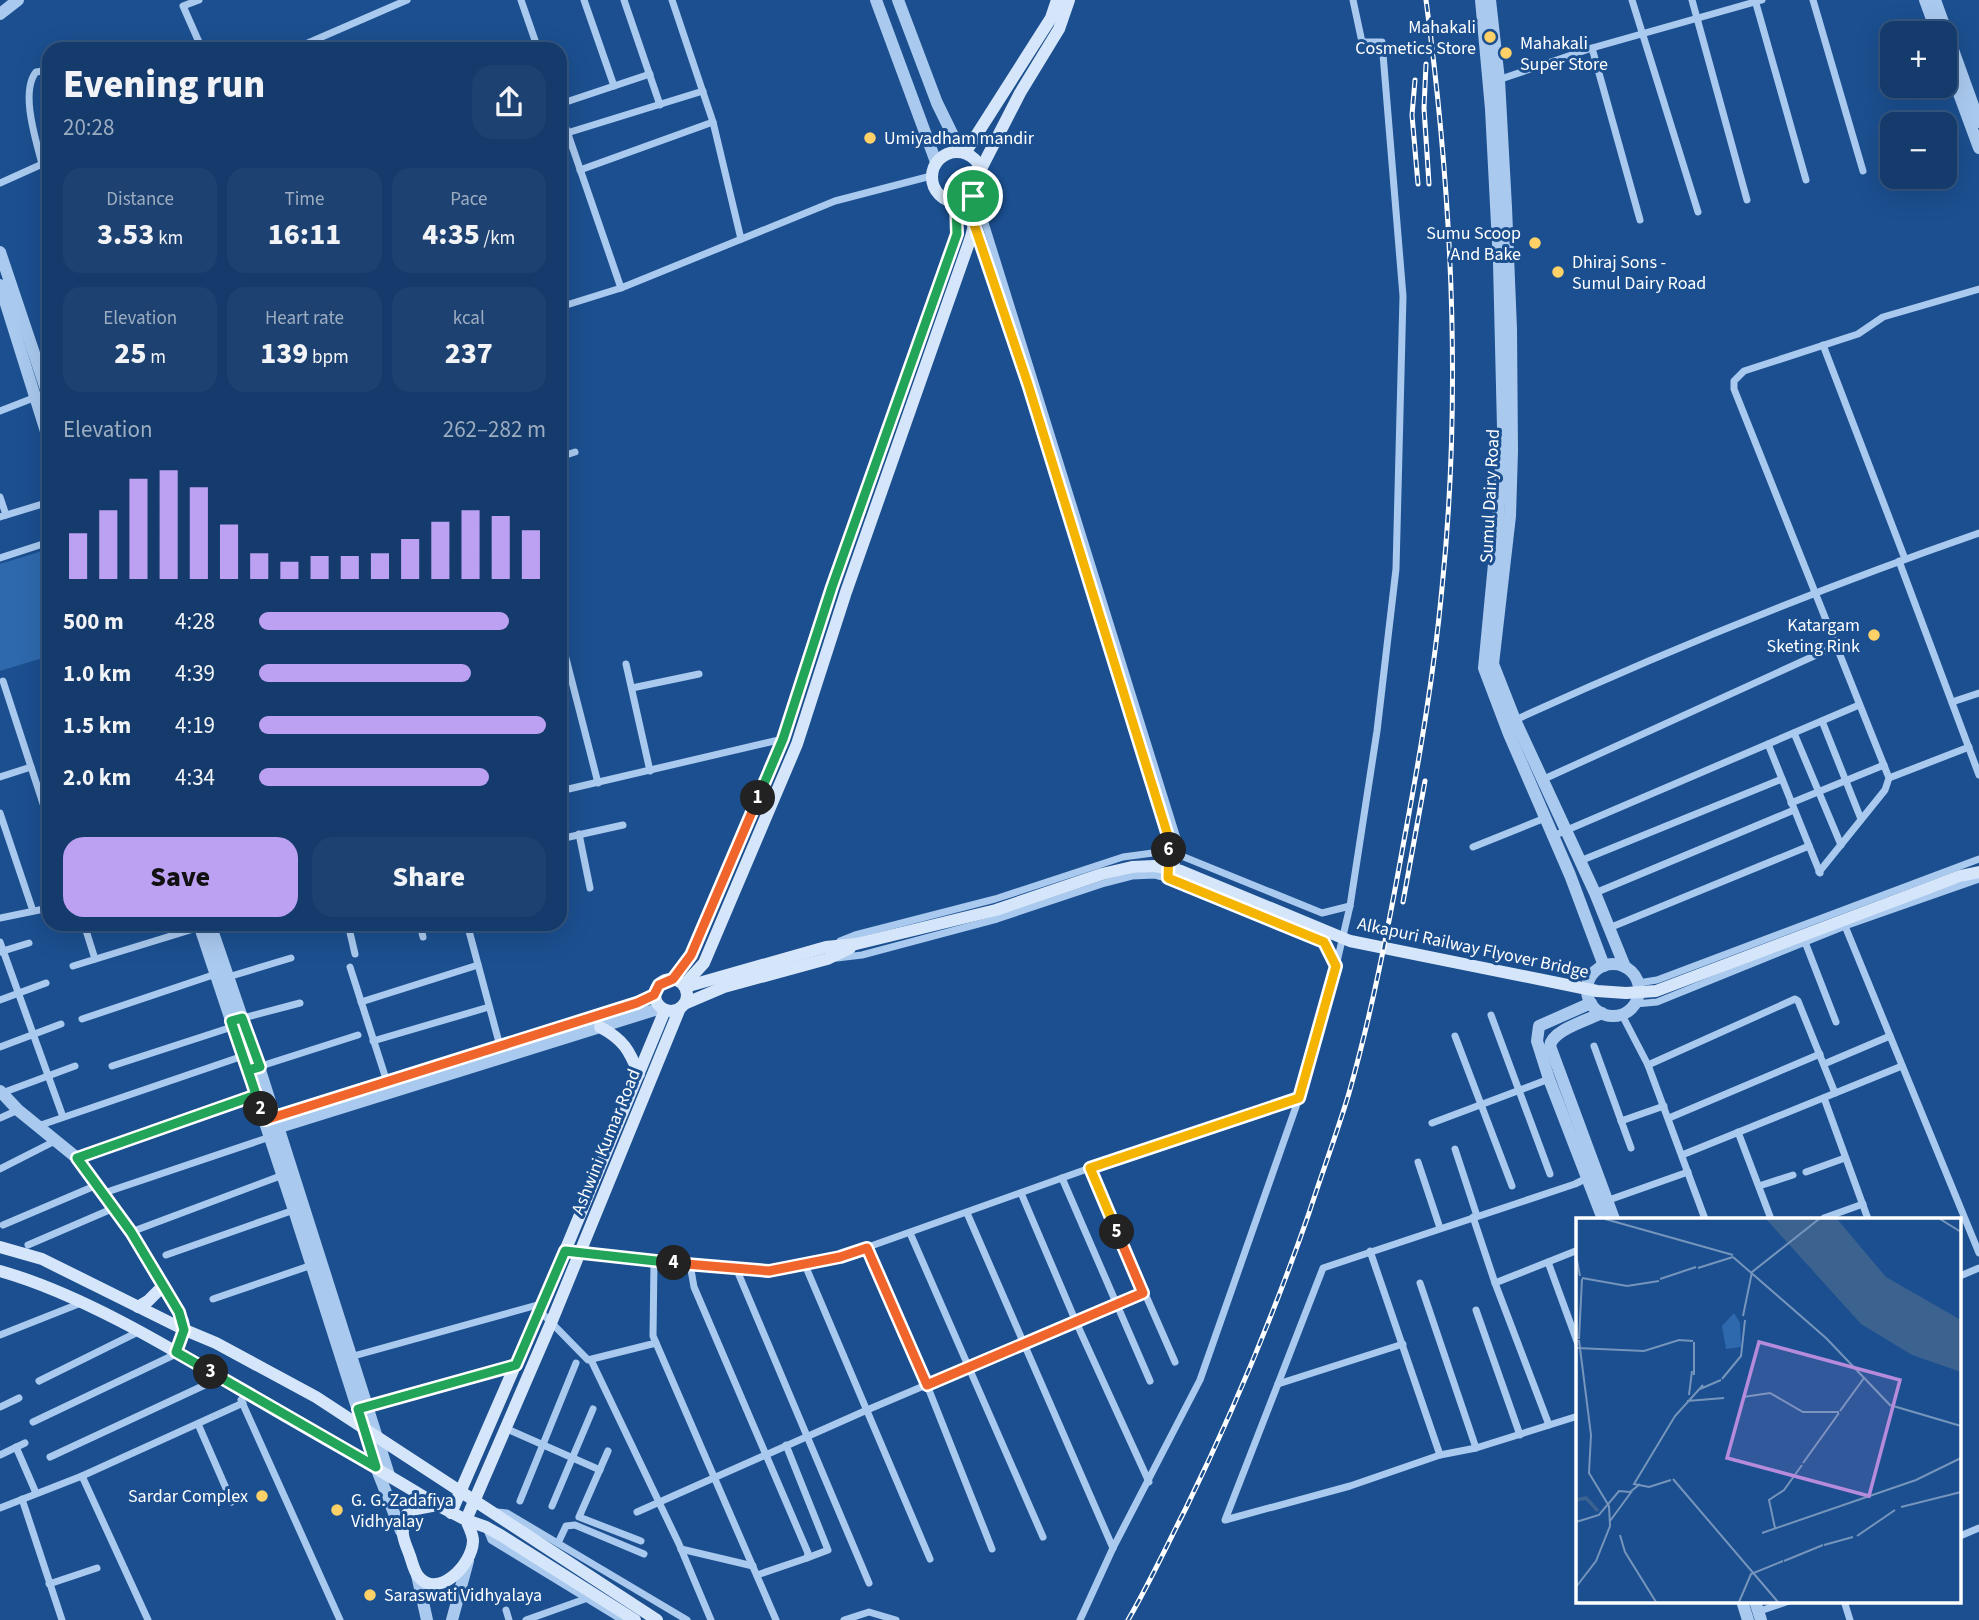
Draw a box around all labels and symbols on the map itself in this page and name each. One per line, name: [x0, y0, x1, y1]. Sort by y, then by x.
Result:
place label: Mahakali Cosmetics Store: [1355, 15, 1476, 61]
marker: Mahakali Cosmetics Store: [1482, 29, 1498, 45]
place label: Mahakali Super Store: [1520, 31, 1608, 77]
marker: Mahakali Super Store: [1498, 45, 1514, 61]
place label: Umiyadham mandir: [884, 126, 1035, 151]
marker: Umiyadham mandir: [862, 130, 878, 146]
pin: [943, 166, 1003, 226]
place label: Sumu Scoop And Bake: [1426, 221, 1521, 267]
marker: Sumu Scoop And Bake: [1527, 235, 1543, 251]
place label: Dhiraj Sons - Sumul Dairy Road: [1572, 250, 1706, 296]
marker: Dhiraj Sons - Sumul Dairy Road: [1550, 264, 1566, 280]
street label: Sumul Dairy Road: [1474, 428, 1506, 564]
place label: Katargam Sketing Rink: [1767, 613, 1860, 659]
marker: Katargam Sketing Rink: [1866, 627, 1882, 643]
pin: 1: [740, 780, 776, 816]
pin: 6: [1152, 832, 1186, 868]
street label: Alkapuri Railway Flyover Bridge: [1355, 911, 1591, 985]
street label: Ashwini Kumar Road: [565, 1065, 647, 1219]
pin: 2: [244, 1092, 278, 1126]
pin: 5: [1100, 1214, 1134, 1250]
inset map: [1576, 1218, 1962, 1602]
pin: 4: [656, 1246, 692, 1280]
pin: 3: [194, 1354, 228, 1390]
place label: Sardar Complex: [128, 1484, 248, 1509]
marker: Sardar Complex: [254, 1488, 270, 1504]
place label: G. G. Zadafiya Vidhyalay: [351, 1488, 454, 1534]
marker: G. G. Zadafiya Vidhyalay: [329, 1502, 345, 1518]
place label: Saraswati Vidhyalaya: [384, 1583, 542, 1608]
marker: Saraswati Vidhyalaya: [362, 1587, 378, 1603]

